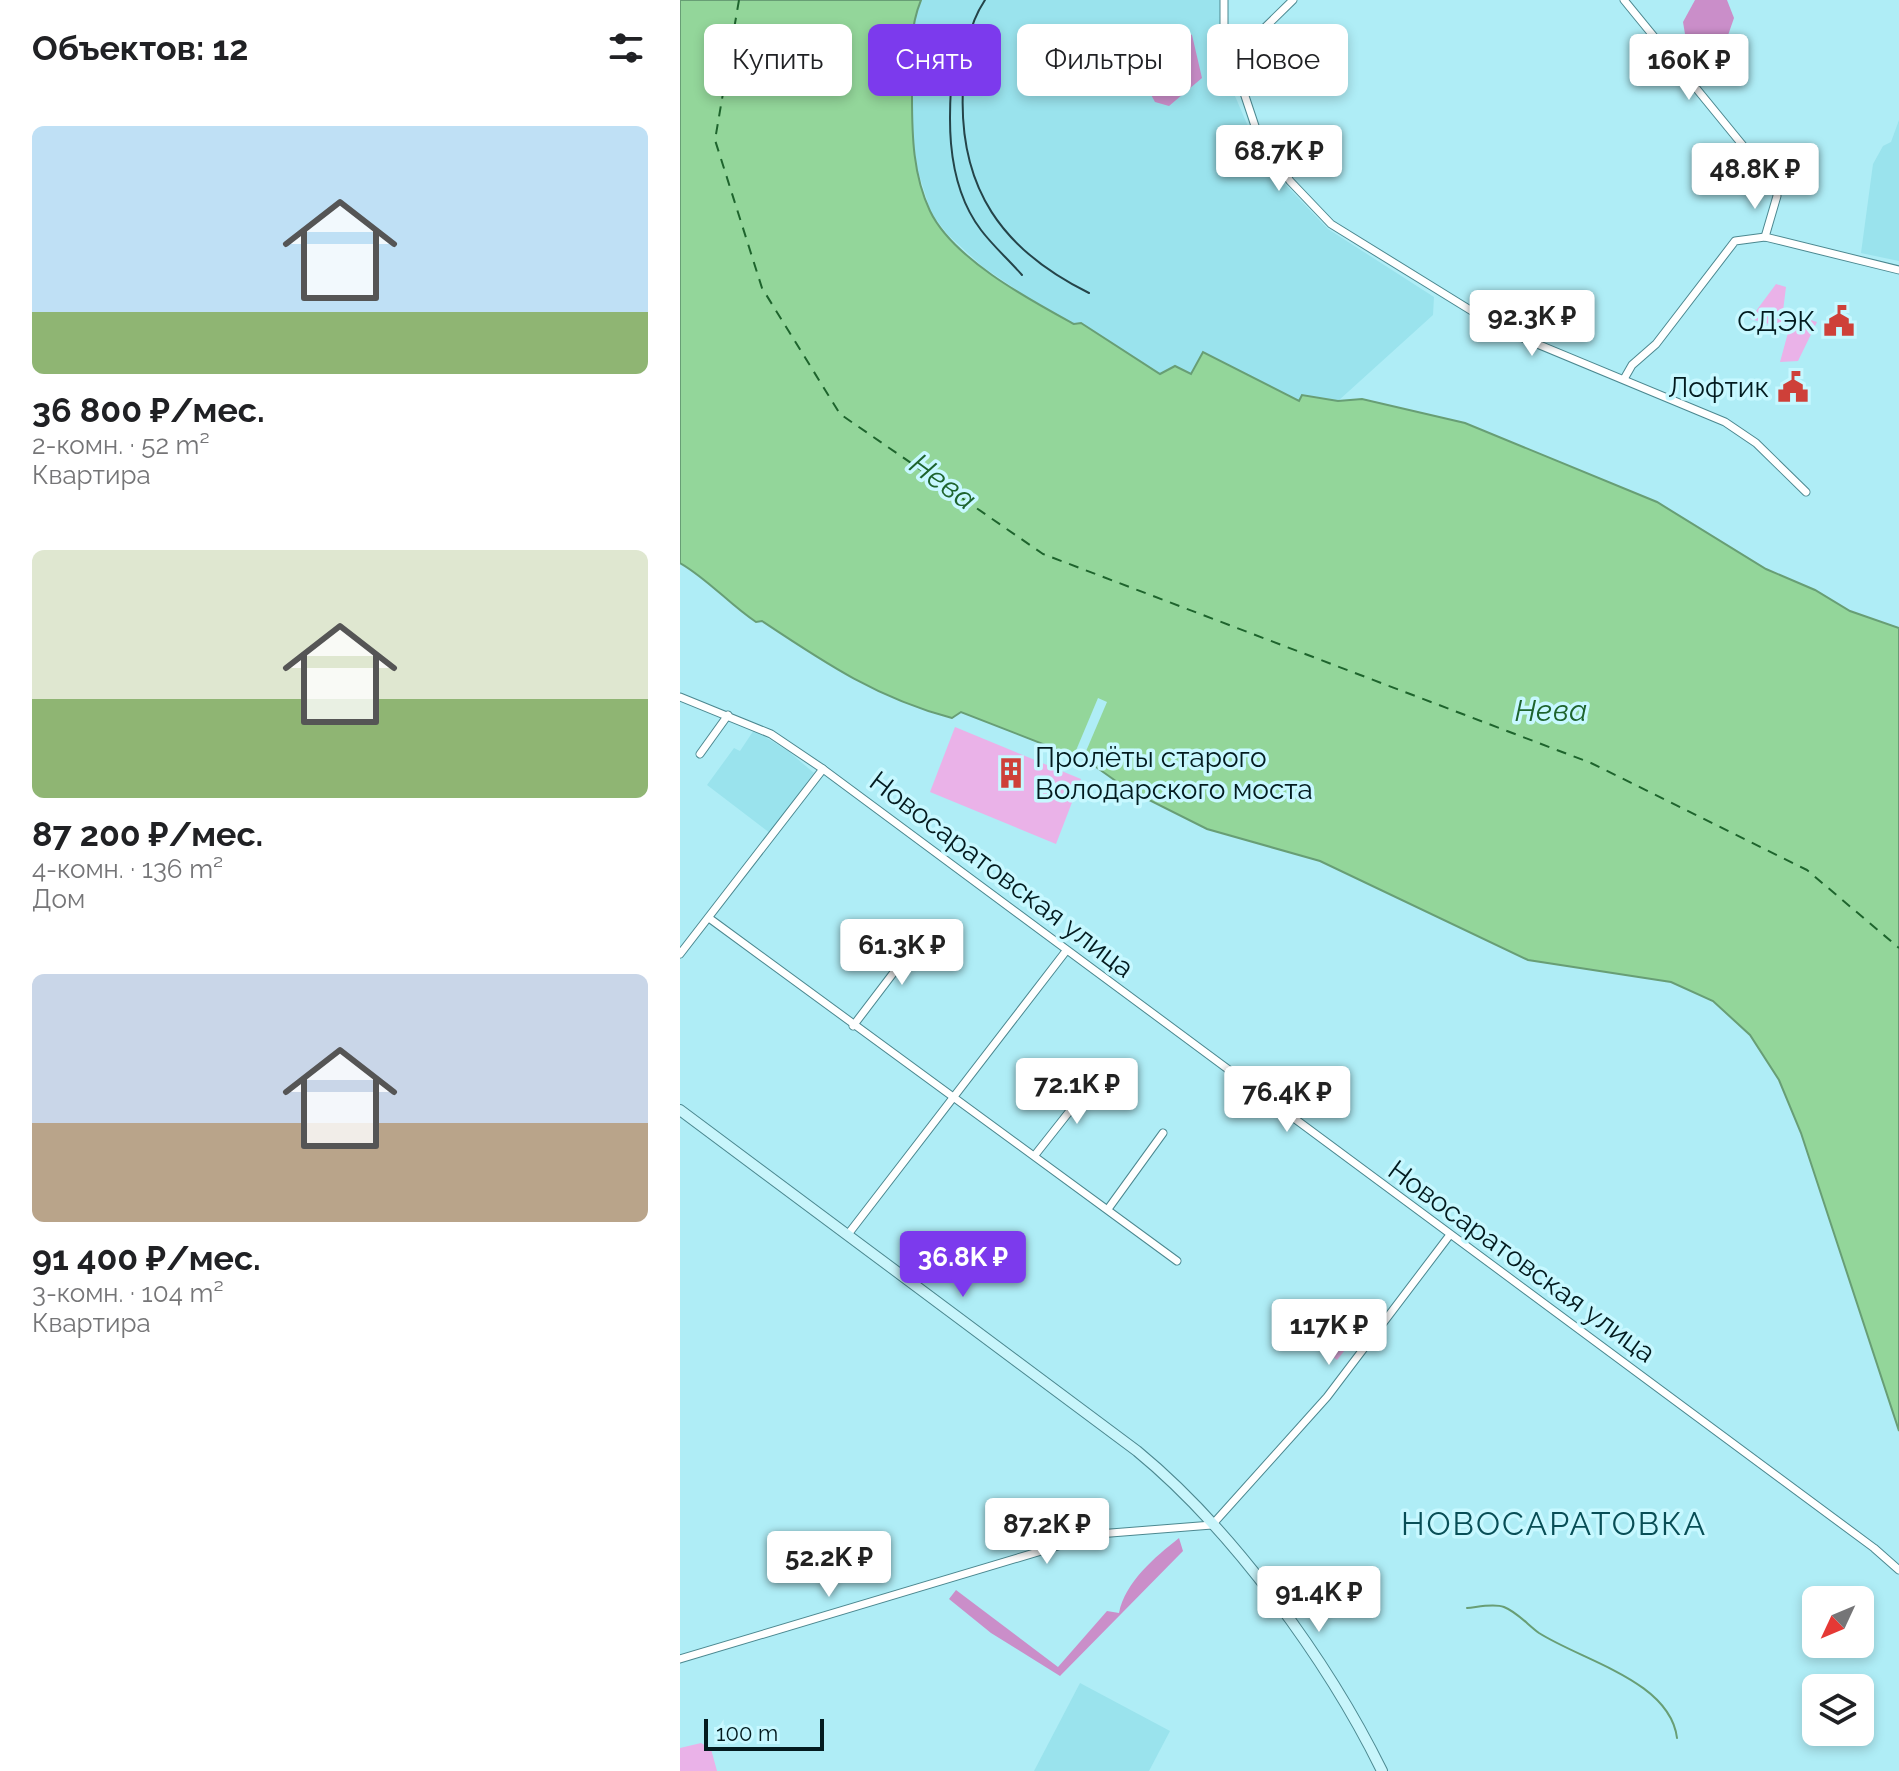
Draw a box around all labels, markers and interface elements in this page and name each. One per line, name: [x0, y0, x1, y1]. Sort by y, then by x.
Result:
chip: Купить: [704, 24, 852, 96]
chip: Снять: [868, 24, 1001, 96]
chip: Фильтры: [1017, 24, 1191, 96]
chip: Новое: [1207, 24, 1348, 96]
icon: filters: [604, 26, 648, 70]
text: Объектов: 12: [32, 28, 248, 68]
pin: 160K ₽: [1624, 34, 1754, 102]
text: 160K ₽: [1647, 45, 1731, 75]
pin: 68.7K ₽: [1205, 125, 1353, 193]
text: 68.7K ₽: [1234, 136, 1324, 166]
pin: 48.8K ₽: [1681, 143, 1829, 211]
text: 48.8K ₽: [1710, 154, 1800, 184]
icon: home: [268, 178, 412, 322]
pin: 92.3K ₽: [1458, 290, 1606, 358]
text: 92.3K ₽: [1488, 301, 1576, 331]
public building icon: СДЭК: [1822, 304, 1856, 338]
place label: СДЭК: [1737, 305, 1815, 338]
public building icon: Лофтик: [1776, 370, 1810, 404]
place label: Лофтик: [1668, 371, 1769, 404]
text: 36 800 ₽/мес.: [32, 390, 265, 430]
text: 2-комн. · 52 m²: [32, 430, 210, 460]
water label: Нева: [904, 446, 983, 517]
text: Квартира: [32, 460, 151, 490]
icon: home: [268, 602, 412, 746]
water label: Нева: [1515, 693, 1587, 728]
place label: Пролёты старого Володарского моста: [1035, 741, 1313, 806]
building icon: Пролёты старого Володарского моста: [994, 756, 1028, 790]
street label: Новосаратовская улица: [863, 764, 1140, 984]
text: 87 200 ₽/мес.: [32, 814, 263, 854]
text: 4-комн. · 136 m²: [32, 854, 223, 884]
text: Дом: [32, 884, 85, 914]
pin: 61.3K ₽: [828, 919, 976, 987]
text: 61.3K ₽: [858, 930, 946, 960]
icon: home: [268, 1026, 412, 1170]
pin: 72.1K ₽: [1003, 1058, 1151, 1126]
pin: 76.4K ₽: [1213, 1066, 1361, 1134]
text: 72.1K ₽: [1034, 1069, 1120, 1099]
text: 76.4K ₽: [1242, 1077, 1332, 1107]
street label: Новосаратовская улица: [1382, 1153, 1662, 1369]
pin: 36.8K ₽: [889, 1231, 1037, 1299]
text: 91 400 ₽/мес.: [32, 1238, 261, 1278]
text: 36.8K ₽: [918, 1242, 1008, 1272]
text: 3-комн. · 104 m²: [32, 1278, 223, 1308]
pin: 117K ₽: [1264, 1299, 1394, 1367]
text: Квартира: [32, 1308, 151, 1338]
text: 117K ₽: [1290, 1310, 1368, 1340]
pin: 87.2K ₽: [973, 1498, 1121, 1566]
district label: НОВОСАРАТОВКА: [1401, 1505, 1707, 1542]
text: 87.2K ₽: [1003, 1509, 1091, 1539]
pin: 52.2K ₽: [755, 1531, 903, 1599]
text: 52.2K ₽: [785, 1542, 873, 1572]
pin: 91.4K ₽: [1245, 1566, 1393, 1634]
text: 91.4K ₽: [1275, 1577, 1363, 1607]
north arrow: [1802, 1586, 1874, 1658]
map controls: [1802, 1586, 1874, 1746]
button: layers: [1802, 1674, 1874, 1746]
scale bar: [704, 1715, 824, 1751]
text: 100 m: [716, 1720, 778, 1746]

